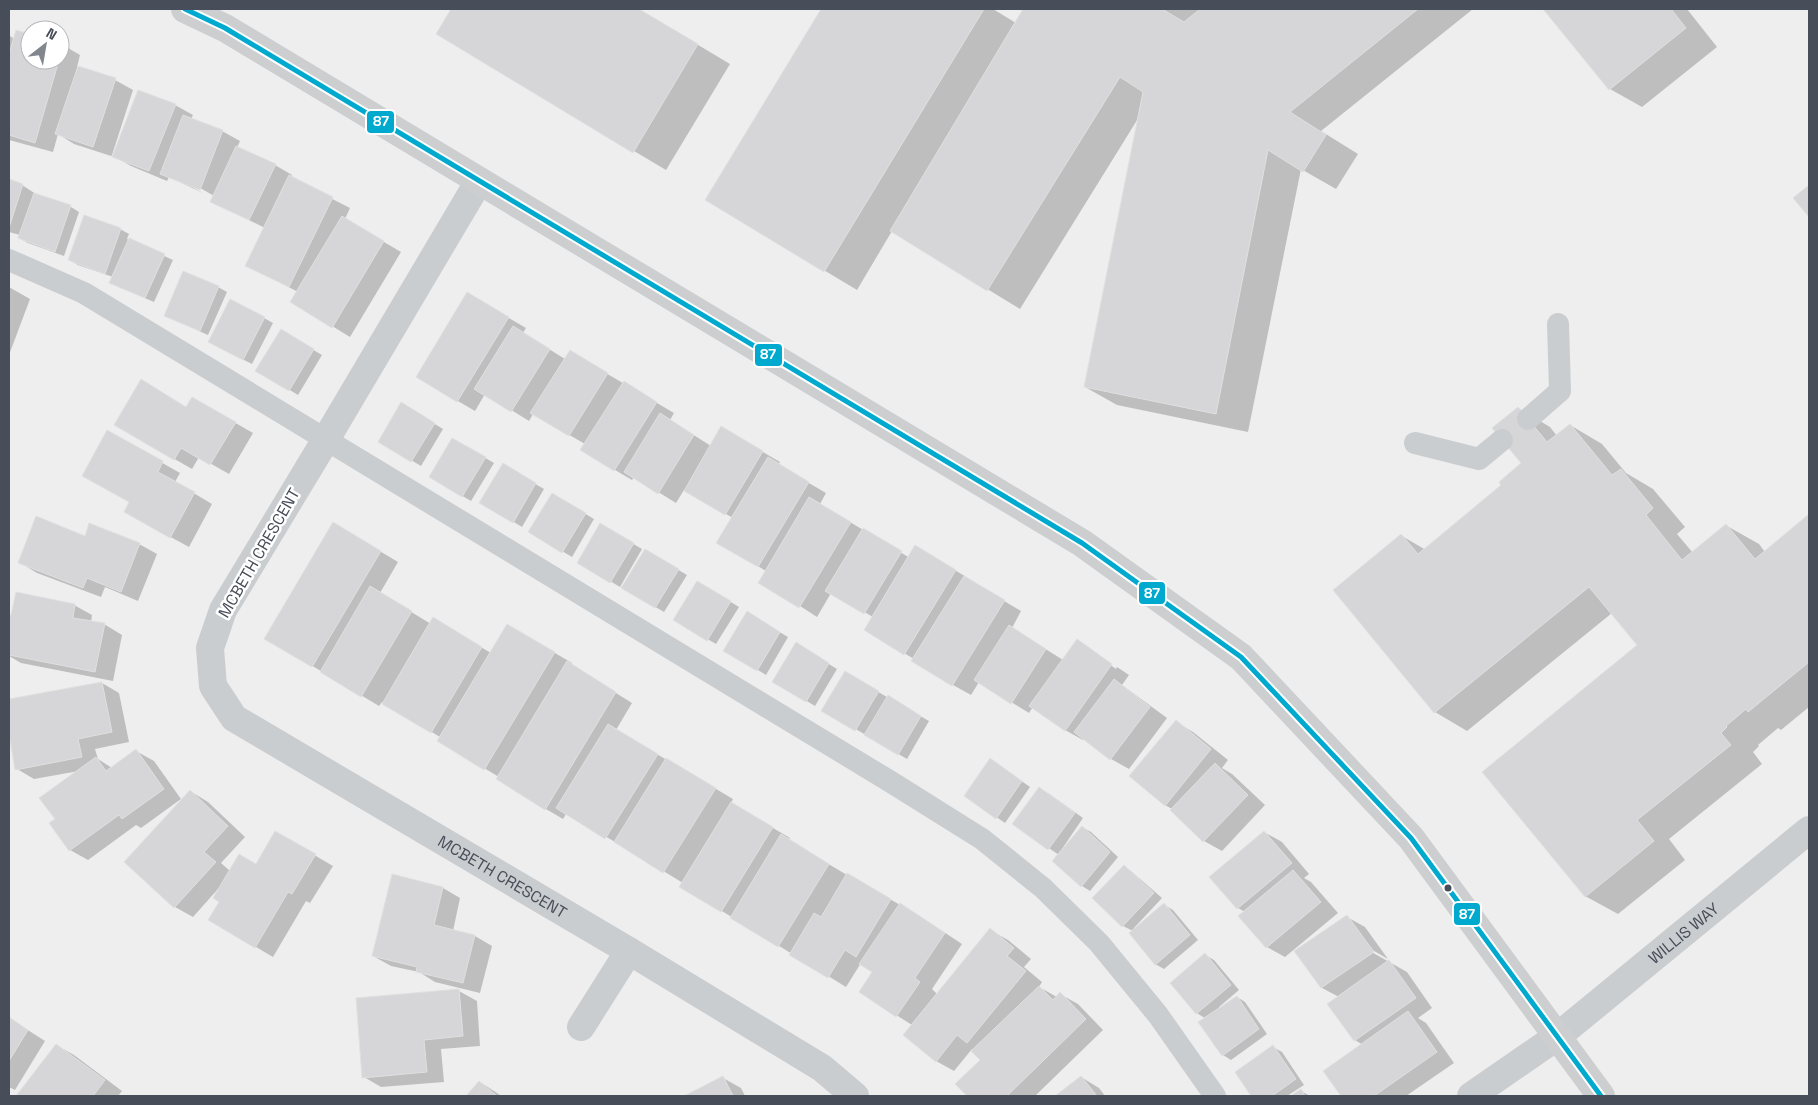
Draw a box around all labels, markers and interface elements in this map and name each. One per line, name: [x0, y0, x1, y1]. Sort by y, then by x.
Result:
north arrow: [20, 20, 70, 70]
text: N: [43, 24, 60, 44]
line badge: 87: [366, 110, 395, 134]
text: 87: [373, 112, 389, 130]
line badge: 87: [754, 343, 783, 367]
text: 87: [760, 345, 776, 363]
street label: MCBETH CRESCENT: [213, 484, 305, 622]
line badge: 87: [1138, 581, 1166, 605]
text: 87: [1144, 584, 1160, 602]
street label: MCBETH CRESCENT: [434, 830, 571, 923]
unlabelled marker: [1443, 883, 1453, 893]
street label: WILLIS WAY: [1644, 898, 1723, 968]
line badge: 87: [1453, 902, 1481, 926]
text: 87: [1459, 905, 1475, 923]

